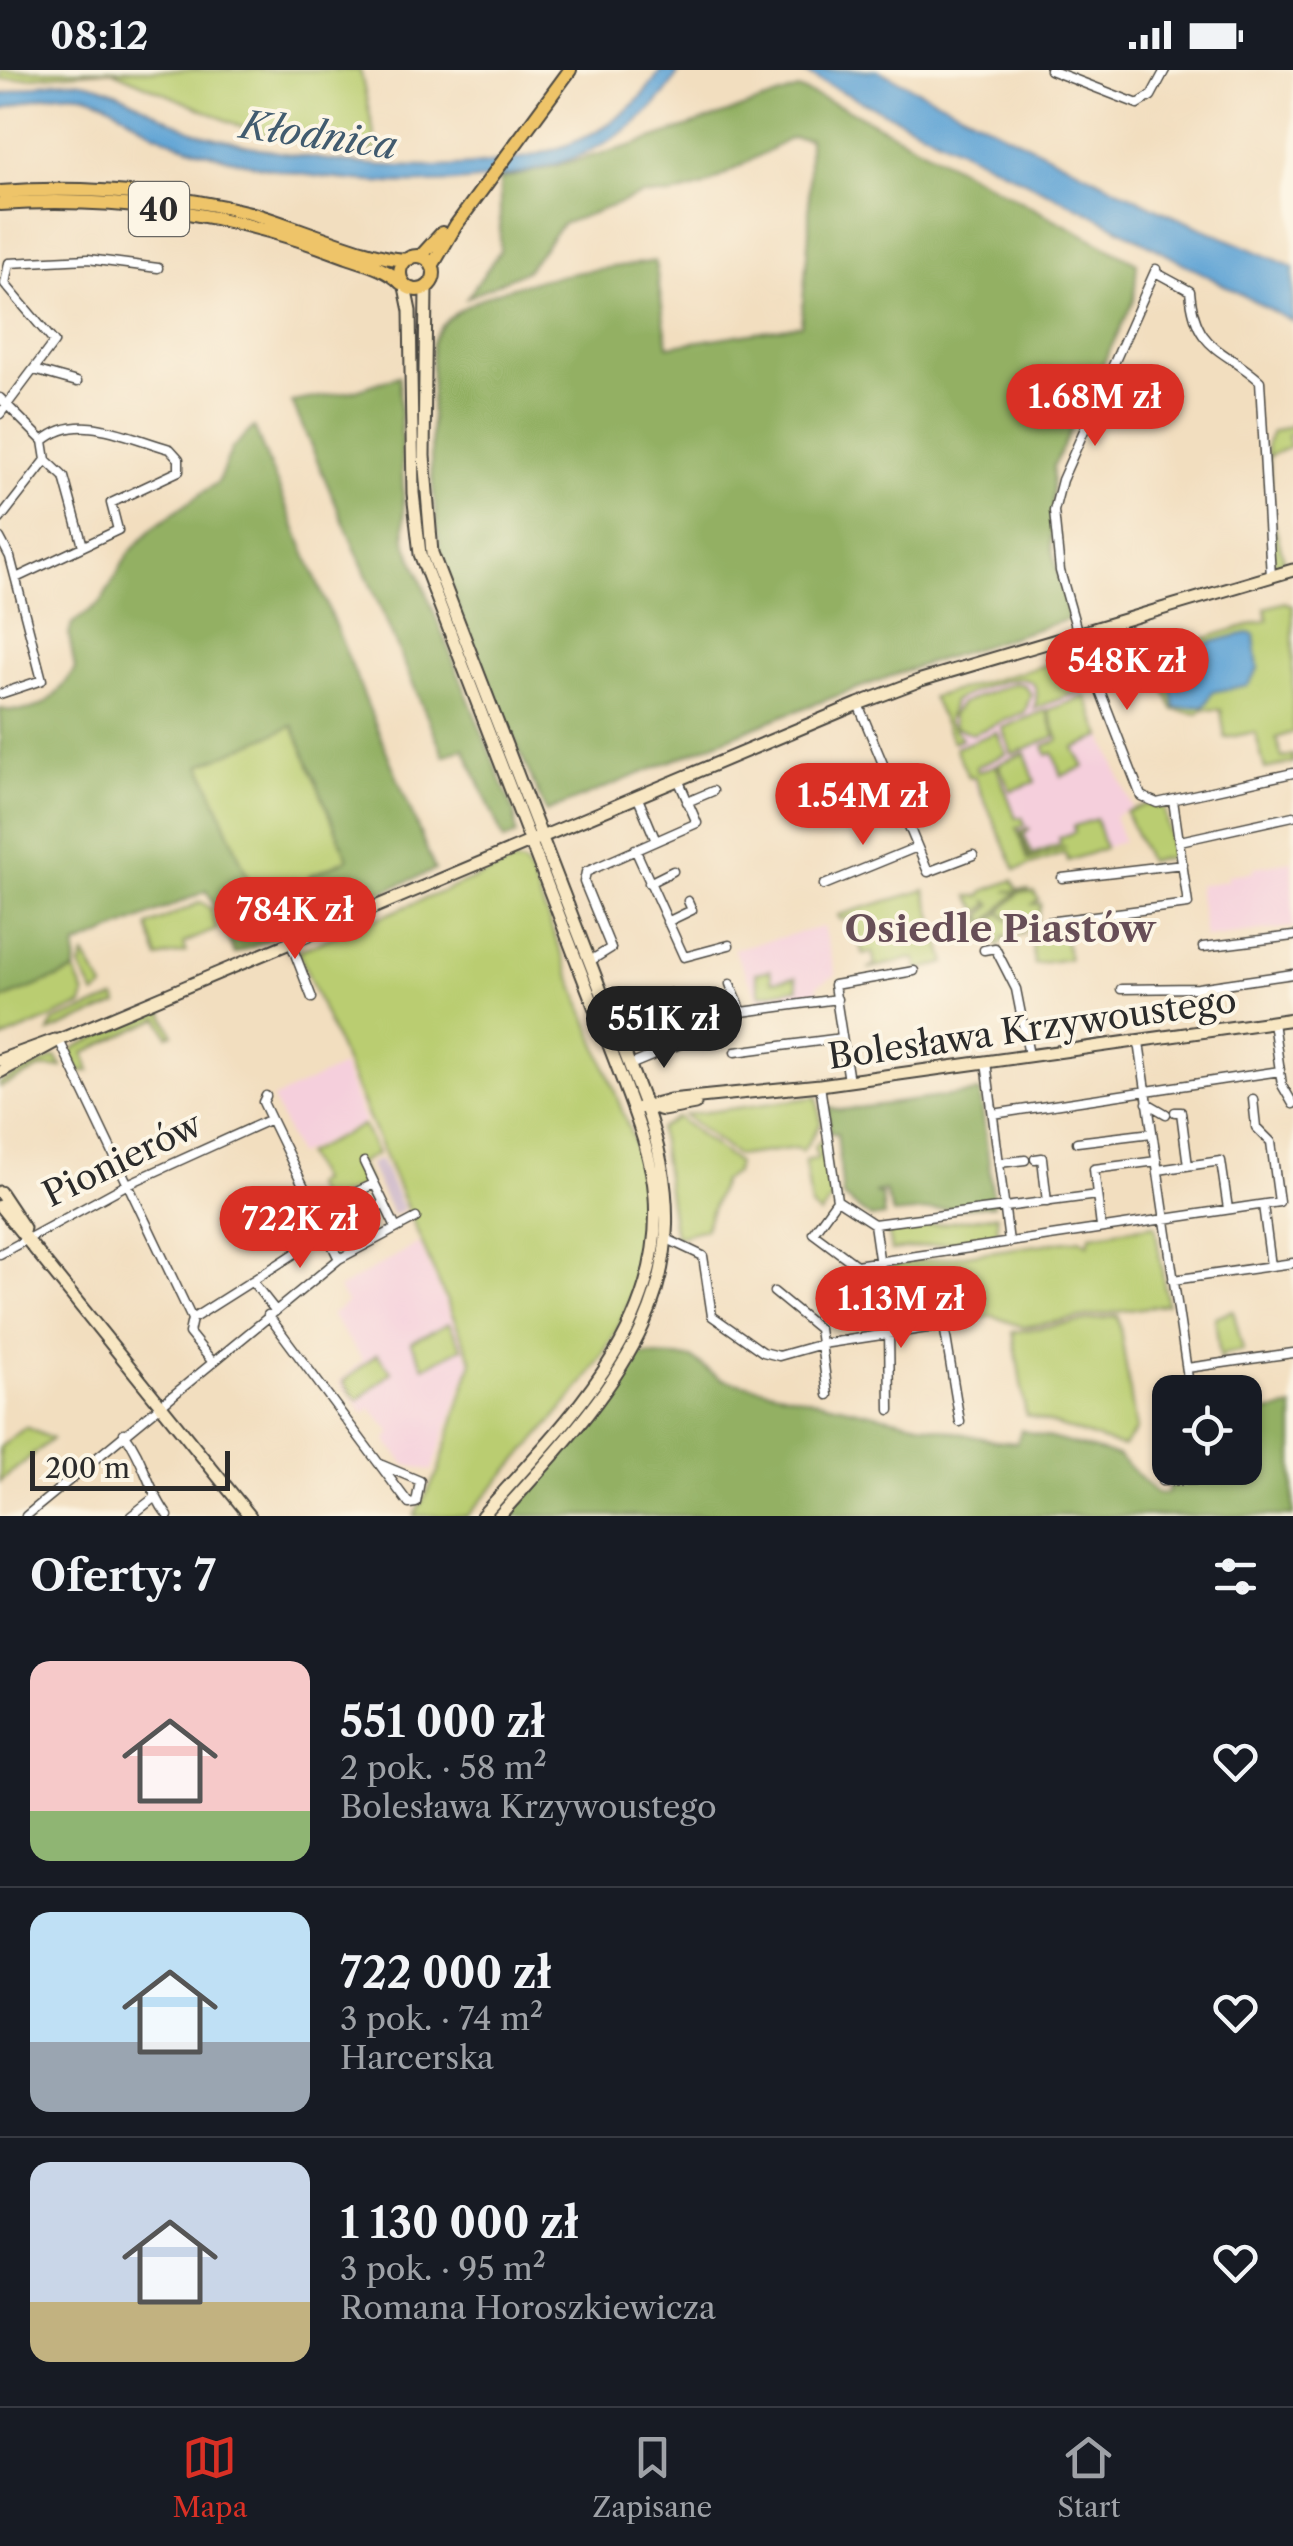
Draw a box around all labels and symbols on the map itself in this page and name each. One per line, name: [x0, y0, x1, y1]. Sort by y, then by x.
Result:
water label: Kłodnica: [235, 100, 401, 169]
road number: 40: [129, 182, 189, 236]
pin: 1.68M zł: [992, 364, 1198, 449]
pin: 548K zł: [1035, 628, 1219, 713]
pin: 1.54M zł: [760, 763, 966, 848]
pin: 784K zł: [203, 877, 387, 962]
district label: Osiedle Piastów: [844, 905, 1157, 952]
street label: Bolesława Krzywoustego: [825, 978, 1239, 1078]
pin: 551K zł: [572, 986, 756, 1071]
street label: Pionierów: [36, 1102, 209, 1216]
pin: 722K zł: [208, 1186, 392, 1271]
pin: 1.13M zł: [798, 1266, 1004, 1351]
scale bar: [30, 1446, 230, 1490]

